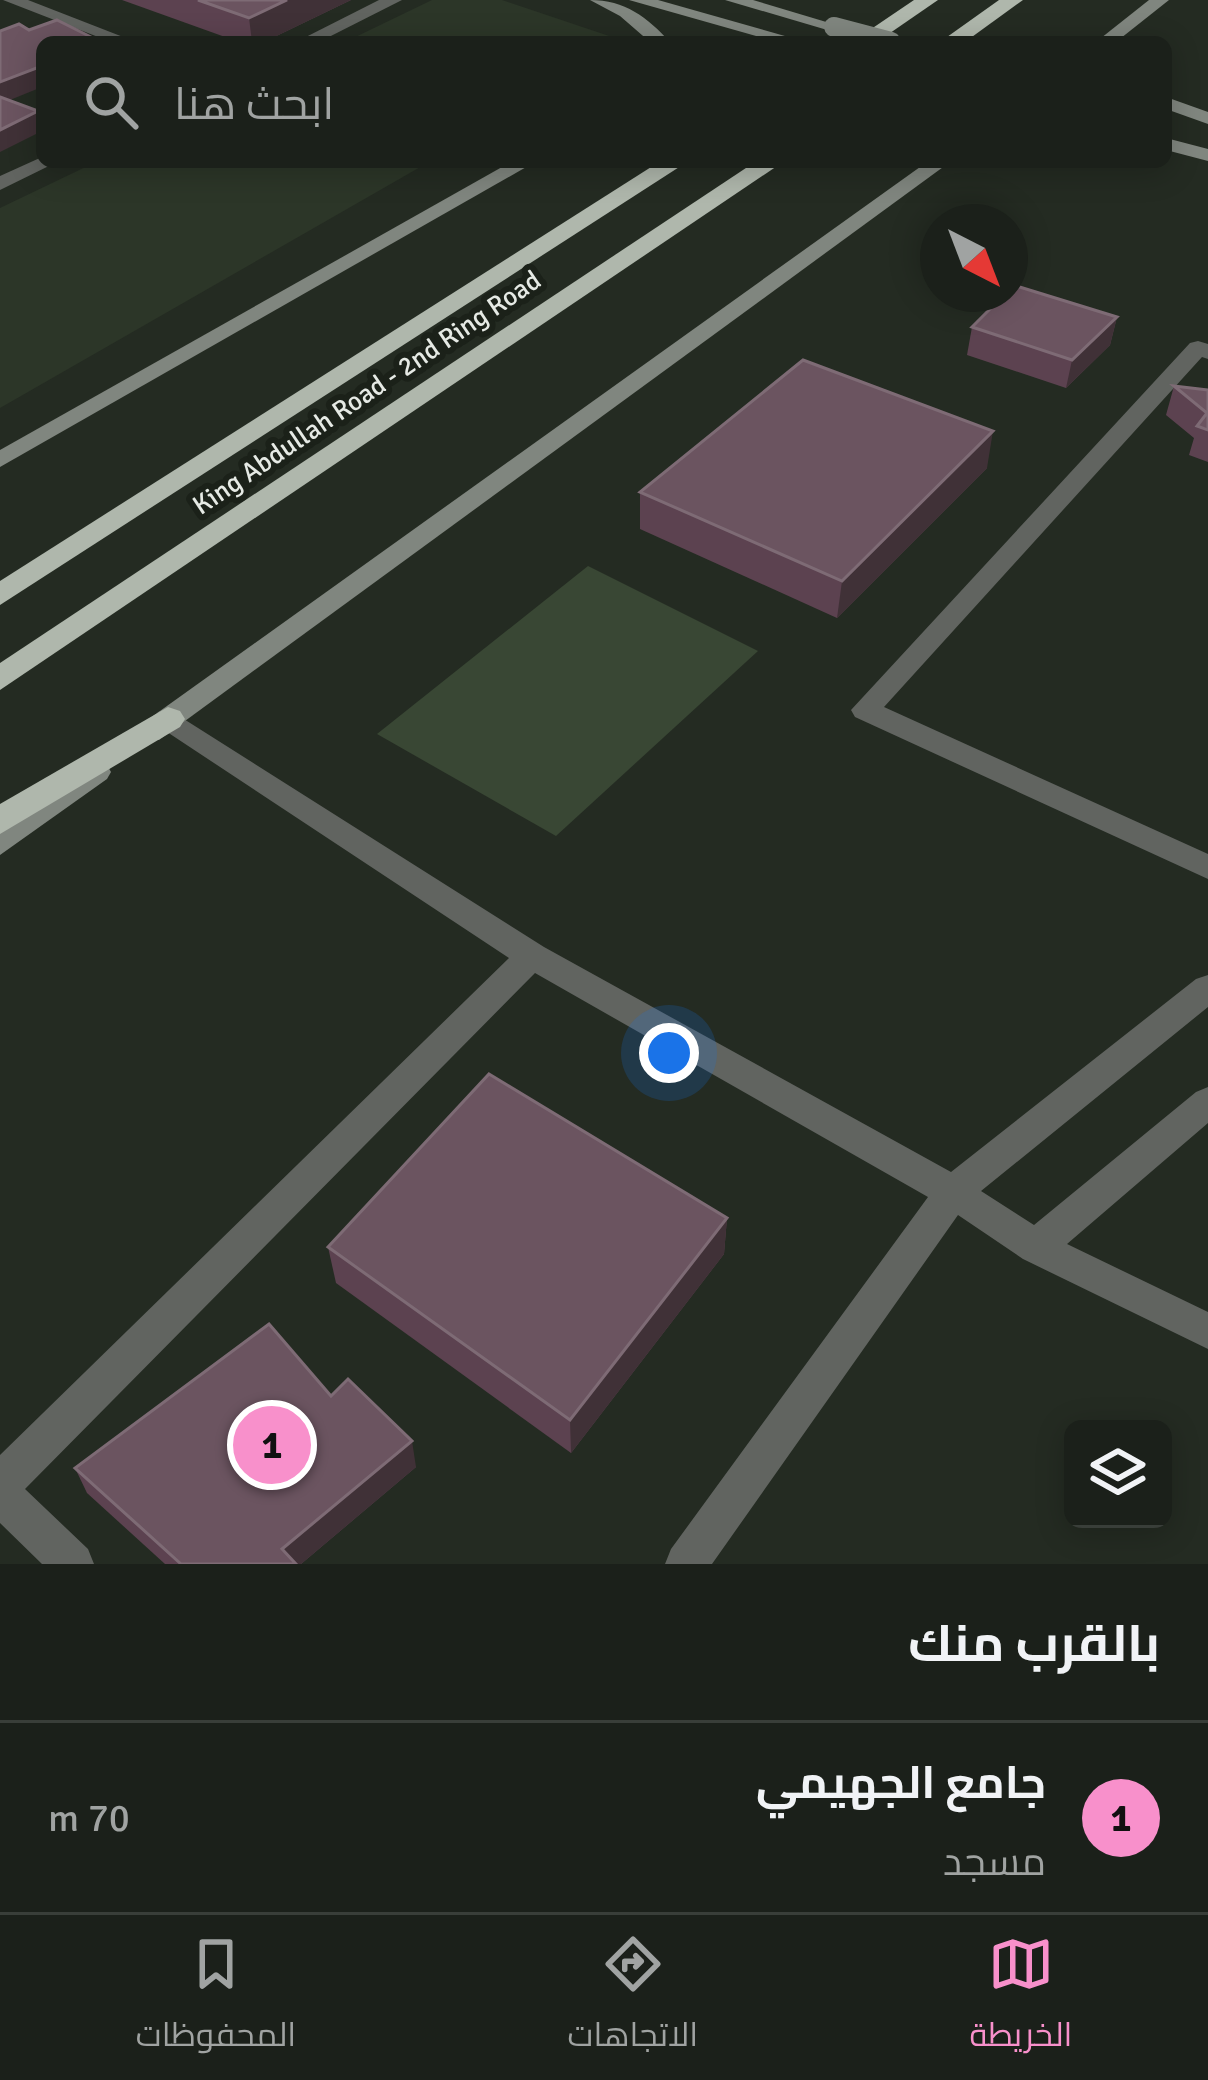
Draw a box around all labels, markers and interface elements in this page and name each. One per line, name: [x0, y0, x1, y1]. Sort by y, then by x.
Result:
search box: [36, 36, 1172, 168]
icon: search: [78, 69, 144, 135]
text: ابحث هنا: [174, 77, 334, 132]
north arrow: [920, 204, 1028, 312]
street label: King Abdullah Road - 2nd Ring Road: [187, 264, 547, 522]
your location: [639, 1023, 699, 1083]
pin: 1: [233, 1400, 311, 1490]
map controls: [1064, 1420, 1172, 1528]
button: layers: [1064, 1420, 1172, 1528]
text: بالقرب منك: [908, 1613, 1160, 1676]
text: جامع الجهيمي: [756, 1756, 1046, 1811]
text: 70 m: [48, 1794, 130, 1842]
text: 1: [1110, 1794, 1132, 1842]
text: مسجد: [943, 1838, 1046, 1886]
tab: المحفوظات: [136, 1931, 296, 2065]
tab: الاتجاهات: [568, 1931, 698, 2065]
tab: الخريطة: [969, 1931, 1072, 2065]

